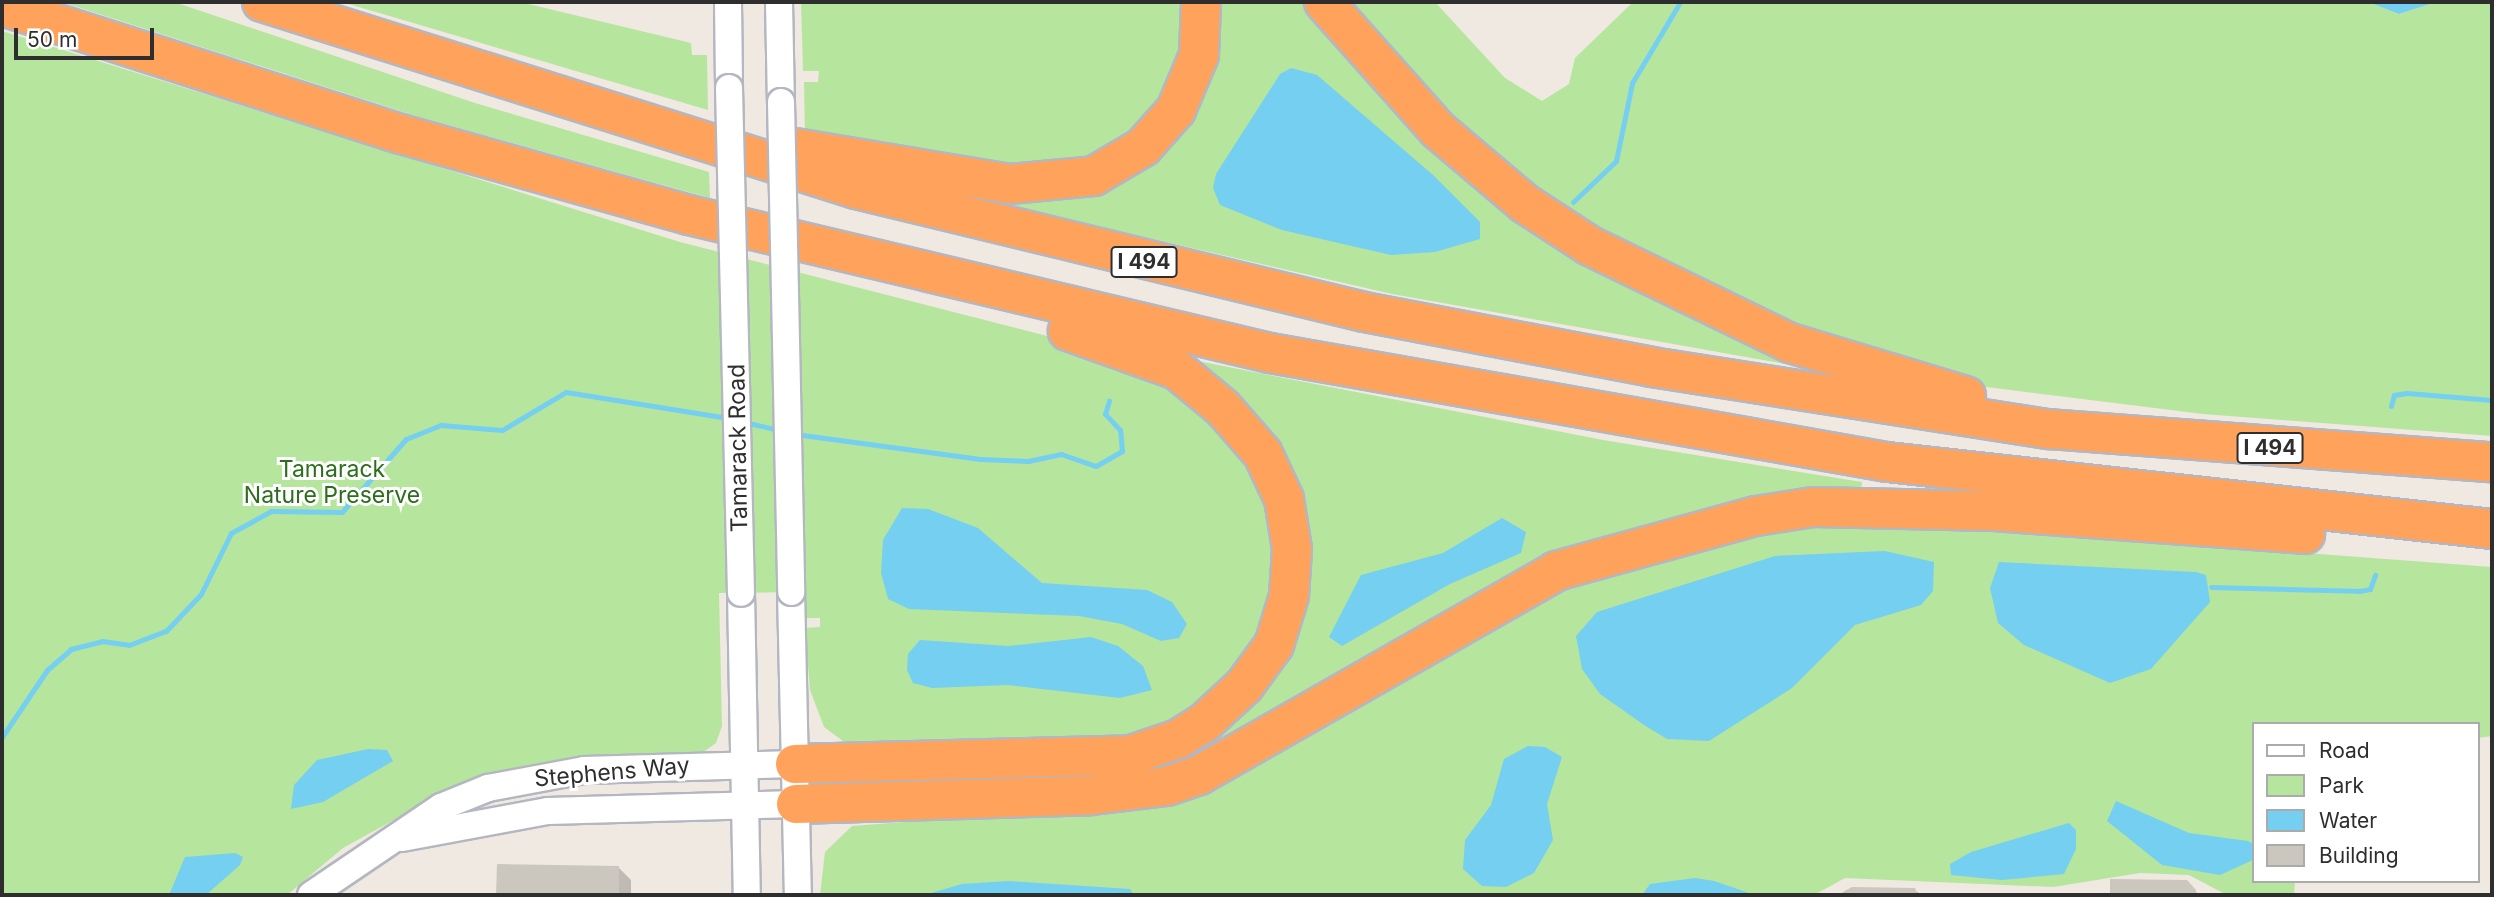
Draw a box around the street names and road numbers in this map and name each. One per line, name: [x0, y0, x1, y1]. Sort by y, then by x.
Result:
road number: I 494: [1109, 244, 1179, 280]
street label: Tamarack Road: [723, 364, 753, 532]
road number: I 494: [2235, 430, 2305, 466]
street label: Stephens Way: [533, 751, 691, 793]

